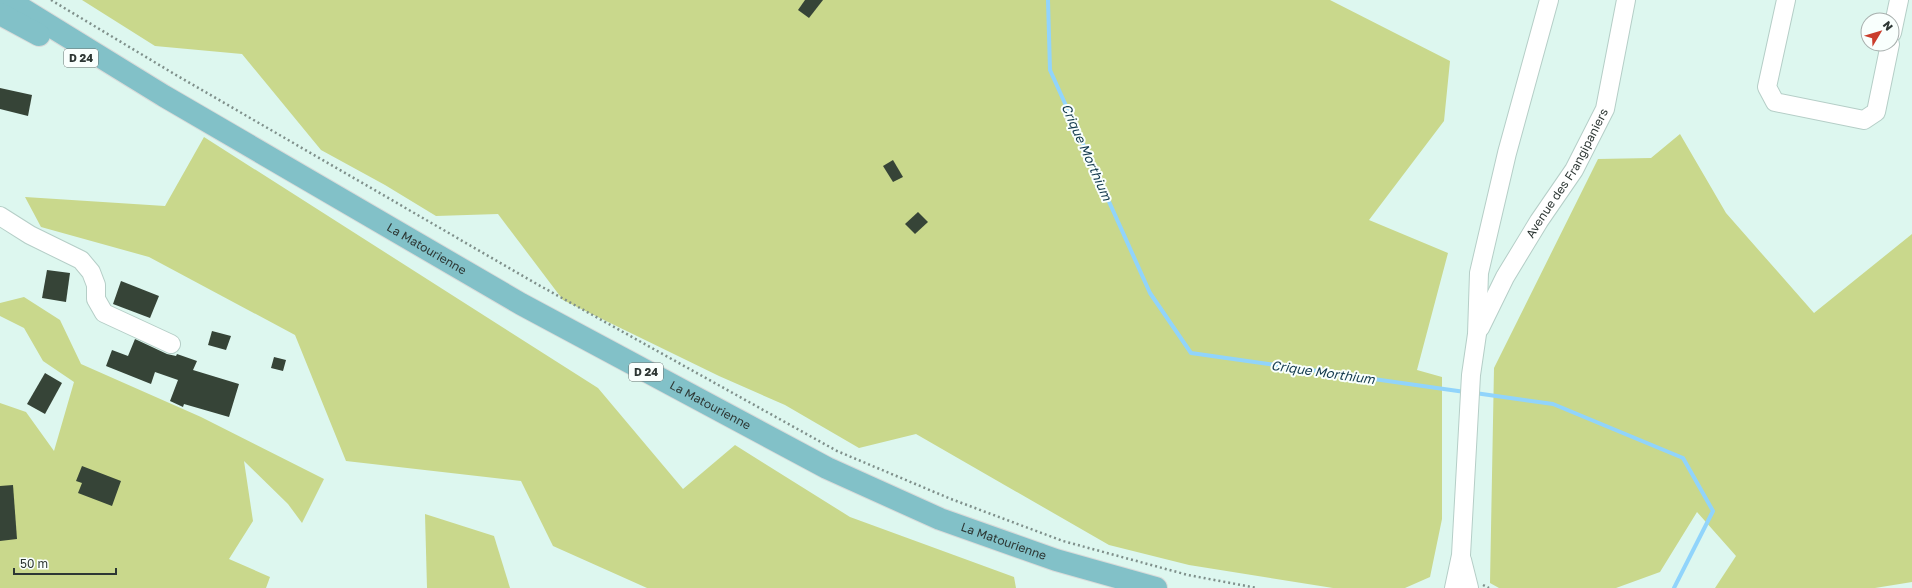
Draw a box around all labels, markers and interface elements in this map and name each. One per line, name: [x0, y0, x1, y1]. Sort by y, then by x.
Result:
north arrow: [1860, 12, 1900, 52]
text: N: [1881, 18, 1896, 33]
road number: D 24: [64, 49, 98, 67]
water label: Crique Morthium: [1058, 101, 1116, 203]
street label: Avenue des Frangipaniers: [1523, 106, 1611, 240]
street label: La Matourienne: [384, 219, 469, 278]
water label: Crique Morthium: [1270, 357, 1376, 387]
road number: D 24: [629, 363, 663, 381]
street label: La Matourienne: [667, 377, 754, 433]
street label: La Matourienne: [959, 519, 1049, 563]
scale bar: [14, 550, 116, 576]
text: 50 m: [20, 556, 48, 571]

